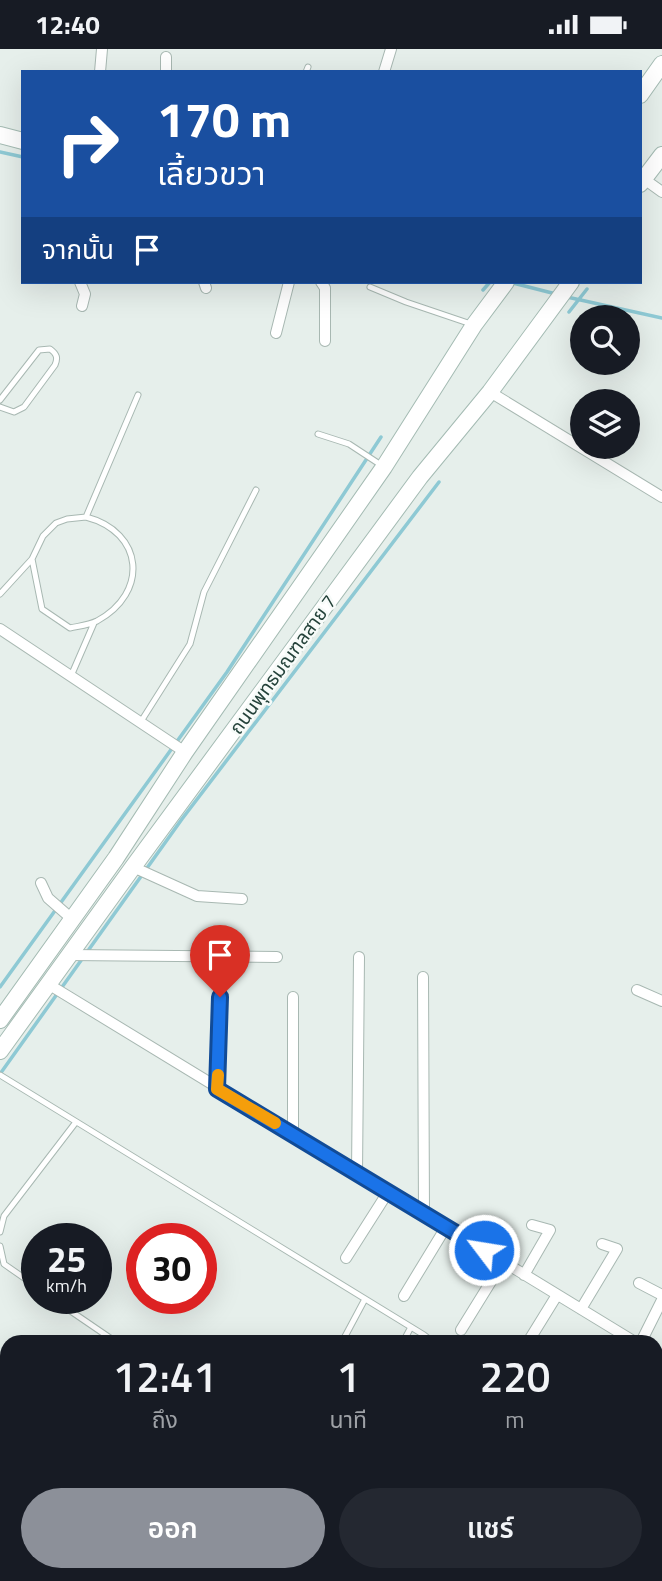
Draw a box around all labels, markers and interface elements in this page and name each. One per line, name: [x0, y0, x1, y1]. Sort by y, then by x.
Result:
text: 12:40: [35, 5, 100, 44]
text: 170 m: [157, 81, 291, 156]
icon: right: [42, 98, 133, 189]
text: เลี้ยวขวา: [157, 149, 265, 197]
text: จากนั้น: [42, 230, 114, 269]
icon: arrive: [128, 231, 166, 269]
map controls: [570, 305, 640, 459]
button: search: [570, 305, 640, 375]
button: layers: [570, 389, 640, 459]
street label: ถนนพุทธมณฑลสาย 7: [221, 588, 343, 740]
pin: [190, 925, 250, 997]
icon: arrive: [201, 936, 239, 974]
position arrow: [447, 1213, 521, 1287]
speed limit sign: 30: [126, 1223, 217, 1314]
text: 25: [47, 1232, 86, 1286]
text: km/h: [46, 1272, 87, 1299]
text: 12:41: [113, 1344, 217, 1408]
text: 1: [336, 1344, 360, 1408]
text: 220: [480, 1344, 550, 1408]
text: ถึง: [152, 1402, 178, 1437]
text: นาที: [330, 1402, 367, 1437]
text: m: [505, 1402, 525, 1437]
button: ออก: [21, 1488, 325, 1568]
button: แชร์: [339, 1488, 642, 1568]

